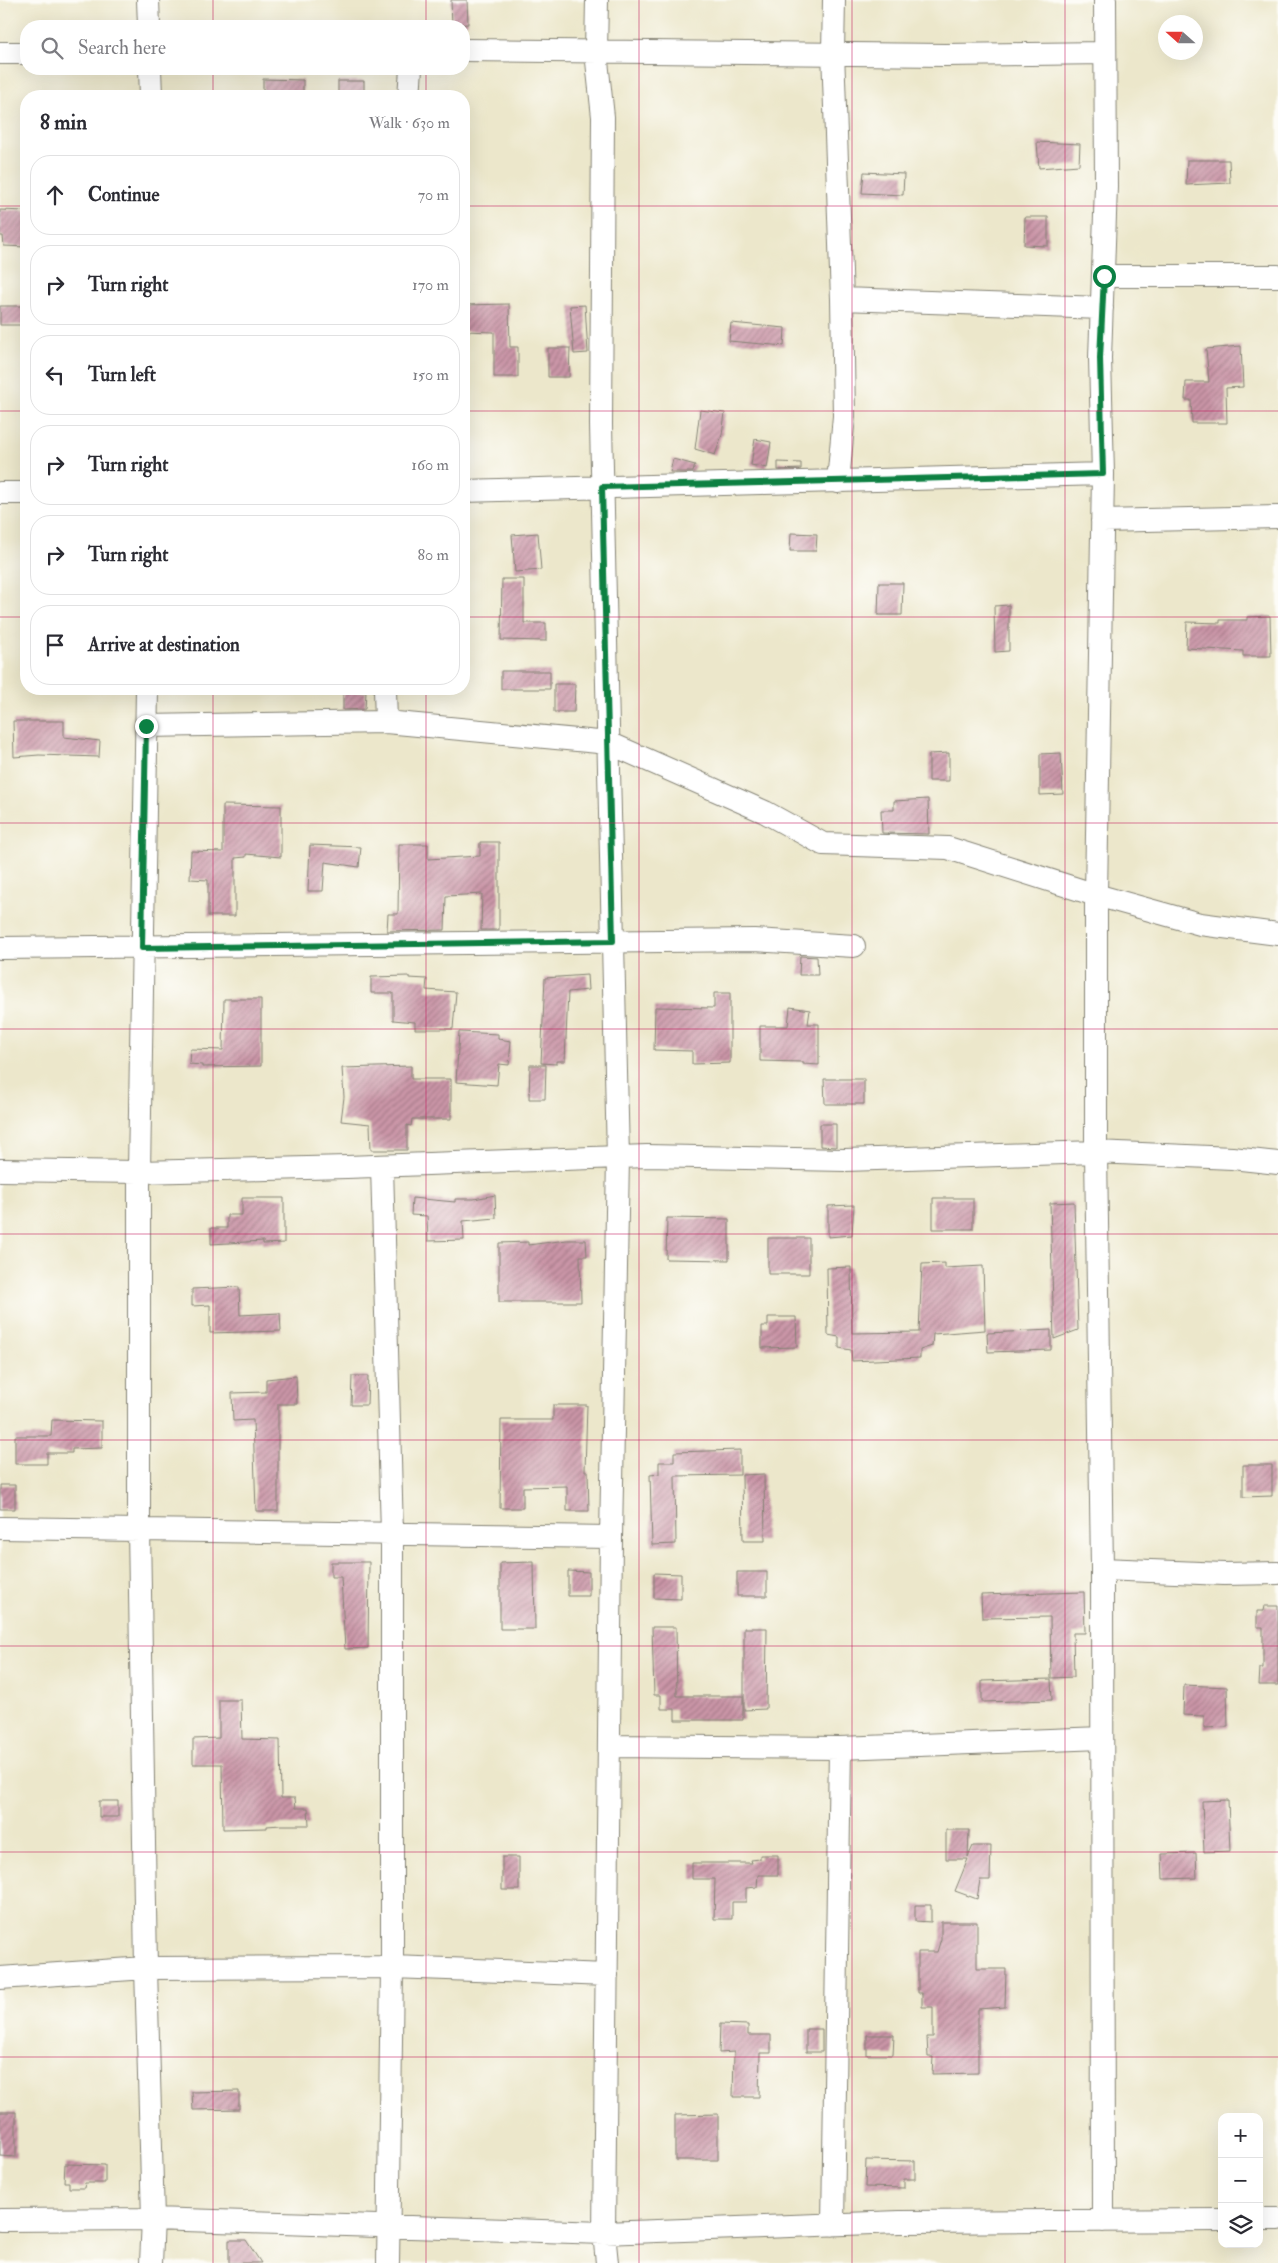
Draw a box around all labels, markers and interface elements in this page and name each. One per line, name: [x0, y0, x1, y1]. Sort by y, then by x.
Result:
north arrow: [1158, 15, 1203, 60]
search box: [20, 20, 470, 75]
icon: search: [38, 34, 66, 62]
text: Search here: [78, 36, 166, 60]
text: 8 min: [40, 109, 87, 136]
text: Walk · 630 m: [369, 113, 450, 133]
icon: ahead: [41, 181, 69, 209]
text: Continue: [88, 183, 159, 207]
text: 70 m: [418, 185, 449, 205]
route start: [1093, 265, 1116, 288]
icon: right: [41, 271, 69, 299]
text: Turn right: [88, 273, 168, 297]
text: 170 m: [412, 275, 449, 295]
icon: left: [41, 361, 69, 389]
text: Turn left: [88, 363, 156, 387]
text: 150 m: [412, 365, 449, 385]
icon: right: [41, 451, 69, 479]
text: Turn right: [88, 453, 168, 477]
text: 160 m: [411, 455, 449, 475]
icon: right: [41, 541, 69, 569]
text: Turn right: [88, 543, 168, 567]
text: 80 m: [418, 545, 449, 565]
icon: arrive: [41, 631, 69, 659]
text: Arrive at destination: [88, 633, 240, 657]
route end: [135, 715, 158, 738]
map controls: [1218, 2113, 1263, 2248]
button: +: [1218, 2113, 1263, 2158]
button: −: [1218, 2158, 1263, 2203]
button: layers: [1218, 2203, 1263, 2248]

